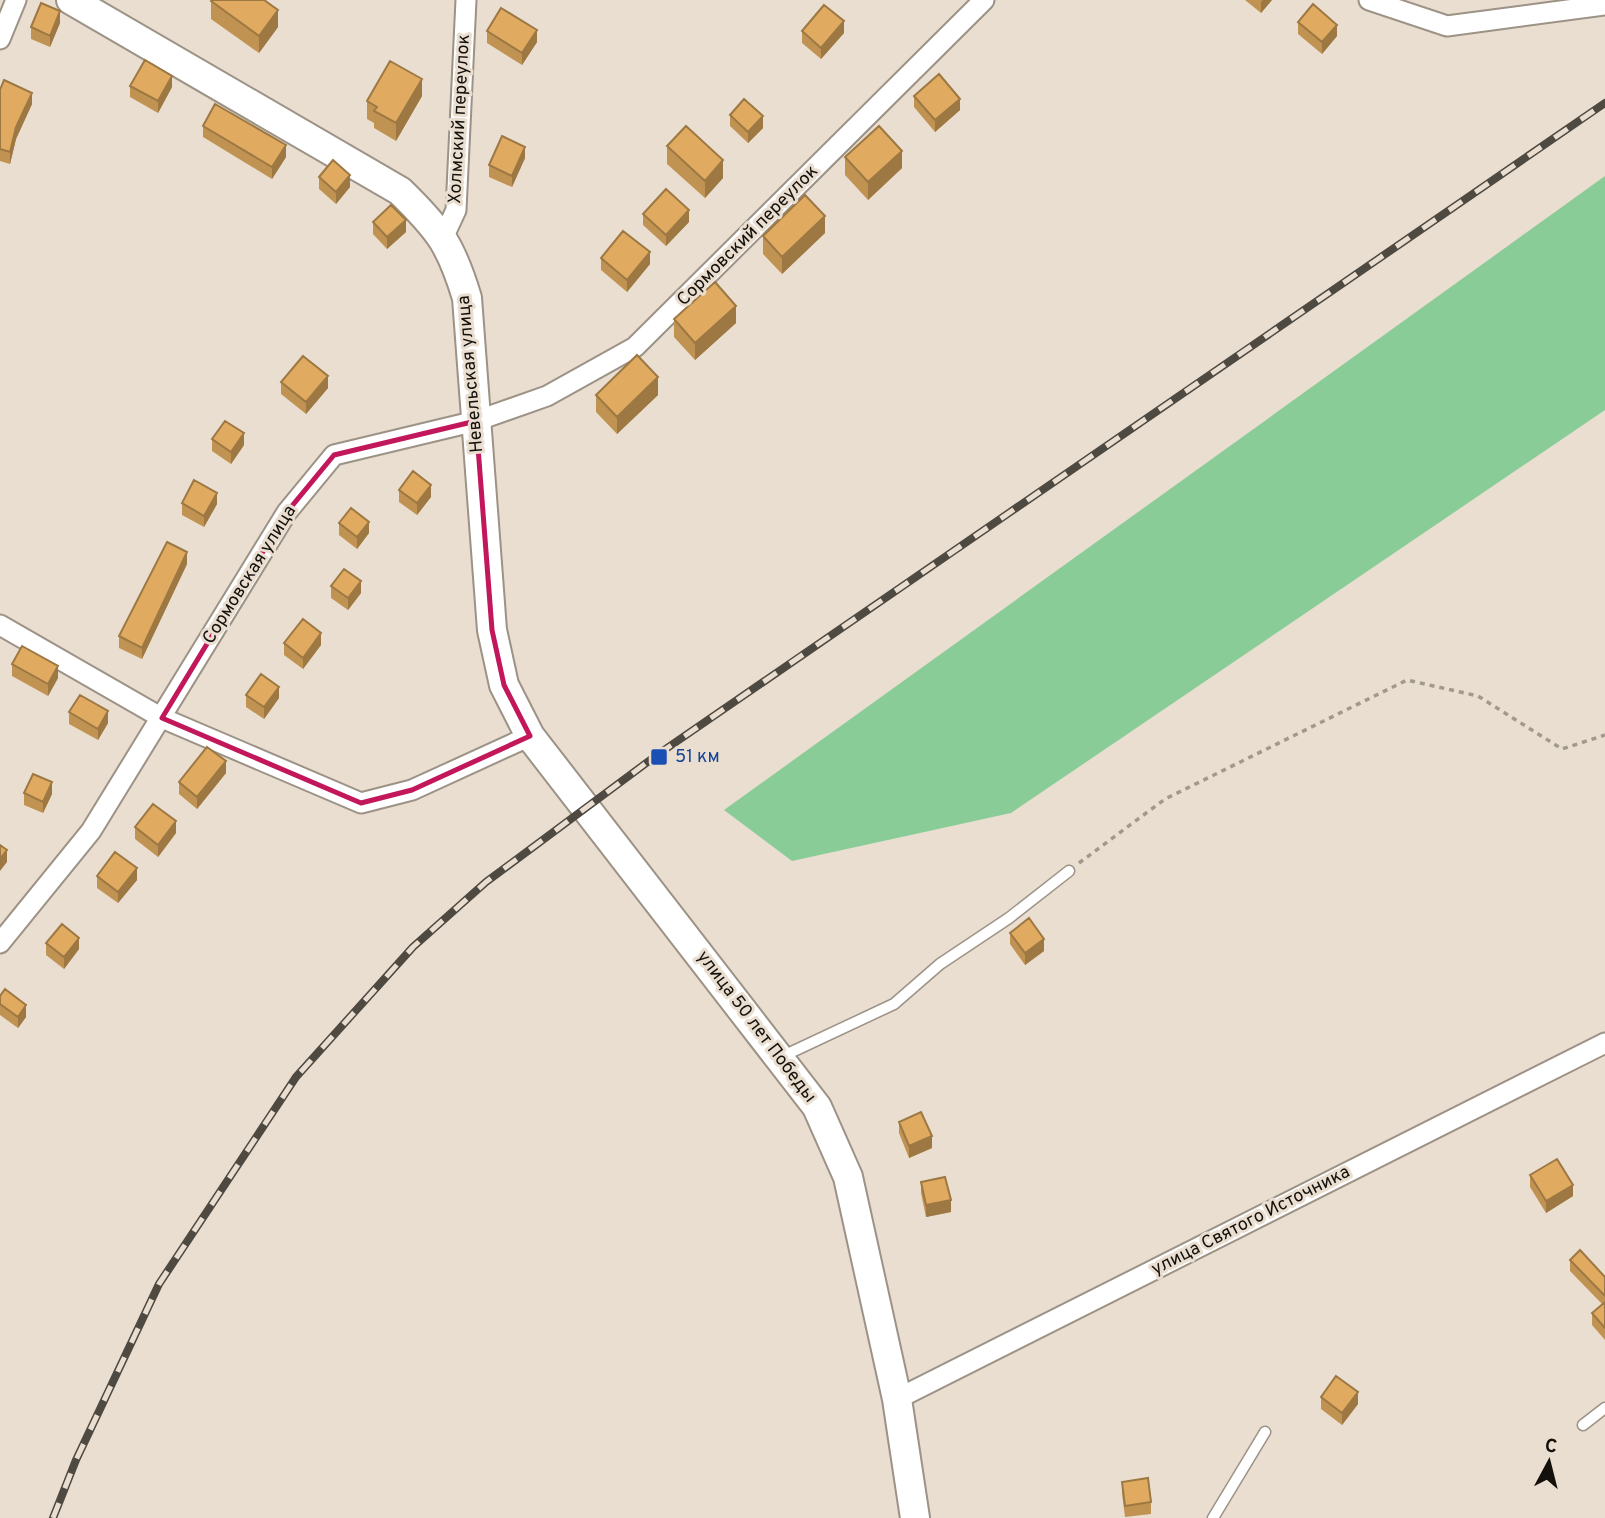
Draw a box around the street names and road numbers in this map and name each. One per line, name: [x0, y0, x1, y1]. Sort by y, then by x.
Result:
street label: Холмский переулок: [444, 34, 476, 204]
street label: Сормовский переулок: [672, 160, 824, 312]
street label: Невельская улица: [453, 294, 489, 454]
street label: Сормовская улица: [198, 501, 302, 649]
street label: улица 50 лет Победы: [691, 946, 821, 1108]
street label: улица Святого Источника: [1148, 1161, 1354, 1281]

